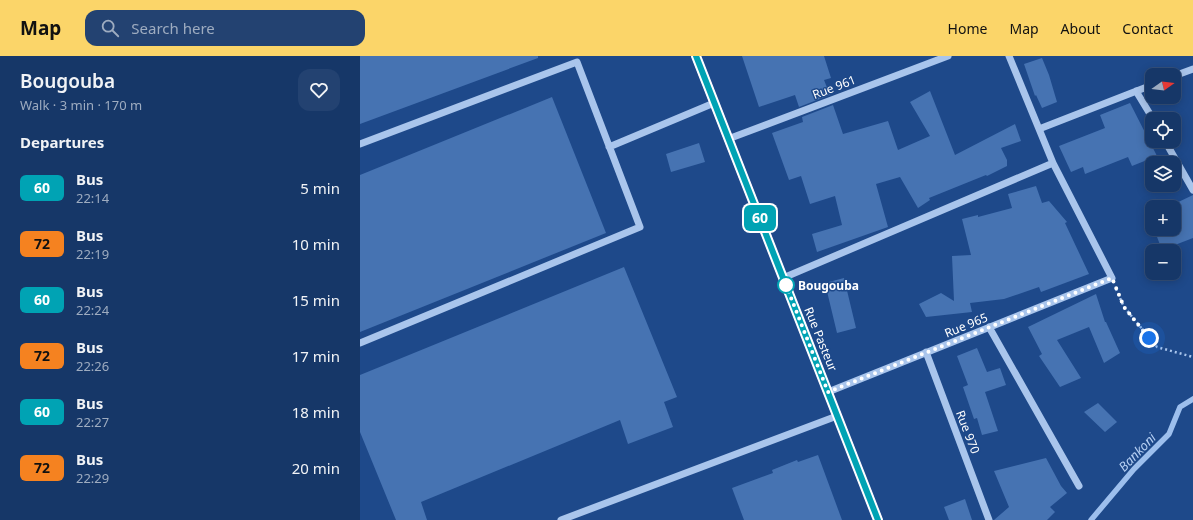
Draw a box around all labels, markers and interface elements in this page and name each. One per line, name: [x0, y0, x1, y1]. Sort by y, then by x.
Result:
search box: [85, 10, 365, 46]
text: Map: [20, 15, 61, 41]
icon: search: [99, 17, 121, 39]
text: Search here: [131, 18, 215, 38]
text: Home: [948, 19, 987, 38]
text: Map: [1009, 19, 1039, 38]
text: About: [1061, 19, 1100, 38]
text: Contact: [1122, 19, 1173, 38]
text: Bougouba: [20, 68, 115, 94]
north arrow: [1145, 68, 1181, 104]
map controls: [1145, 68, 1181, 280]
button: heart: [298, 69, 340, 111]
street label: Rue 961: [810, 71, 858, 103]
text: Walk · 3 min · 170 m: [20, 96, 142, 114]
button: locate: [1145, 112, 1181, 148]
text: Departures: [20, 132, 104, 152]
button: layers: [1145, 156, 1181, 192]
text: Bus: [76, 169, 103, 189]
text: 60: [34, 178, 50, 197]
text: 5 min: [300, 178, 340, 198]
text: 22:14: [76, 189, 109, 207]
button: +: [1145, 200, 1181, 236]
line badge: 60: [742, 205, 778, 231]
text: 60: [752, 208, 768, 227]
text: Bus: [76, 225, 103, 245]
text: 72: [34, 234, 50, 253]
text: 10 min: [292, 234, 340, 254]
button: −: [1145, 244, 1181, 280]
text: 22:19: [76, 245, 109, 263]
marker: Bougouba: [777, 276, 795, 294]
place label: Bougouba: [798, 277, 859, 294]
text: Bus: [76, 281, 103, 301]
text: 60: [34, 290, 50, 309]
text: 15 min: [292, 290, 340, 310]
text: 22:24: [76, 301, 109, 319]
street label: Rue Pasteur: [800, 304, 842, 374]
street label: Rue 965: [942, 309, 990, 341]
your location: [1139, 328, 1159, 348]
text: Bus: [76, 337, 103, 357]
text: 72: [34, 346, 50, 365]
text: 17 min: [292, 346, 340, 366]
text: 22:26: [76, 357, 109, 375]
text: Bus: [76, 393, 103, 413]
text: 60: [34, 402, 50, 421]
text: 18 min: [292, 402, 340, 422]
street label: Rue 970: [952, 408, 984, 456]
text: 22:27: [76, 413, 109, 431]
water label: Bankoni: [1114, 428, 1160, 475]
text: Bus: [76, 449, 103, 469]
text: 72: [34, 458, 50, 477]
text: 20 min: [292, 458, 340, 478]
text: 22:29: [76, 469, 109, 487]

